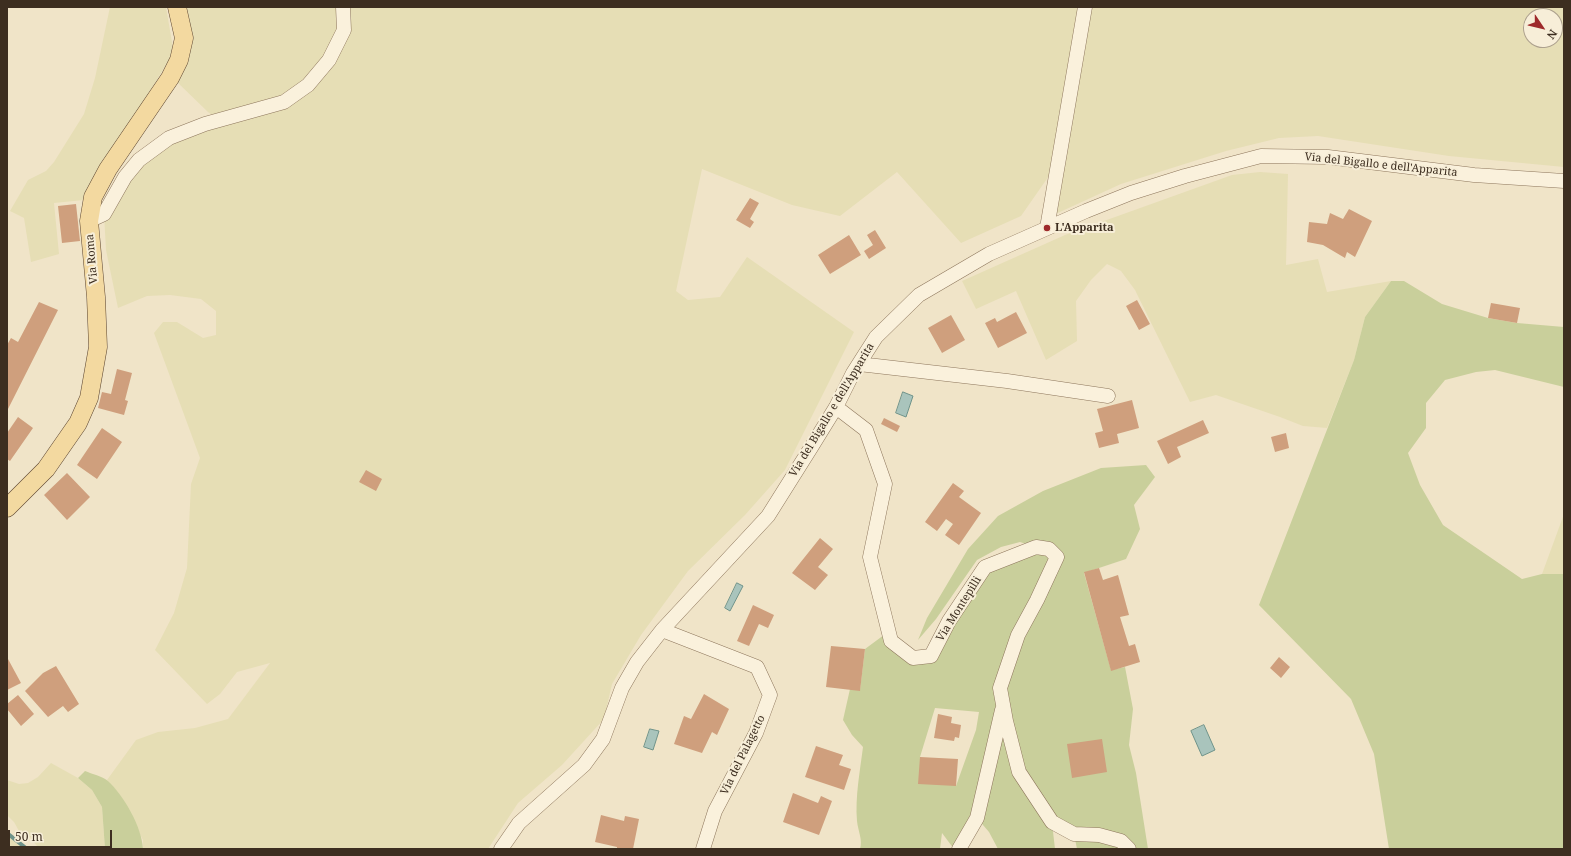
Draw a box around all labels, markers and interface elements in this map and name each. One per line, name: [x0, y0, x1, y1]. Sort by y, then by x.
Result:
north arrow: [1523, 8, 1563, 48]
text: N: [1544, 27, 1561, 42]
street label: Via del Bigallo e dell'Apparita: [1304, 150, 1458, 180]
place label: L'Apparita: [1055, 221, 1114, 235]
marker: L'Apparita: [1042, 223, 1052, 233]
street label: Via Roma: [83, 233, 101, 285]
street label: Via del Bigallo e dell'Apparita: [787, 341, 877, 479]
street label: Via Montepilli: [934, 574, 984, 644]
street label: Via del Palagetto: [718, 713, 768, 797]
scale bar: [10, 822, 114, 848]
text: 50 m: [15, 828, 43, 845]

